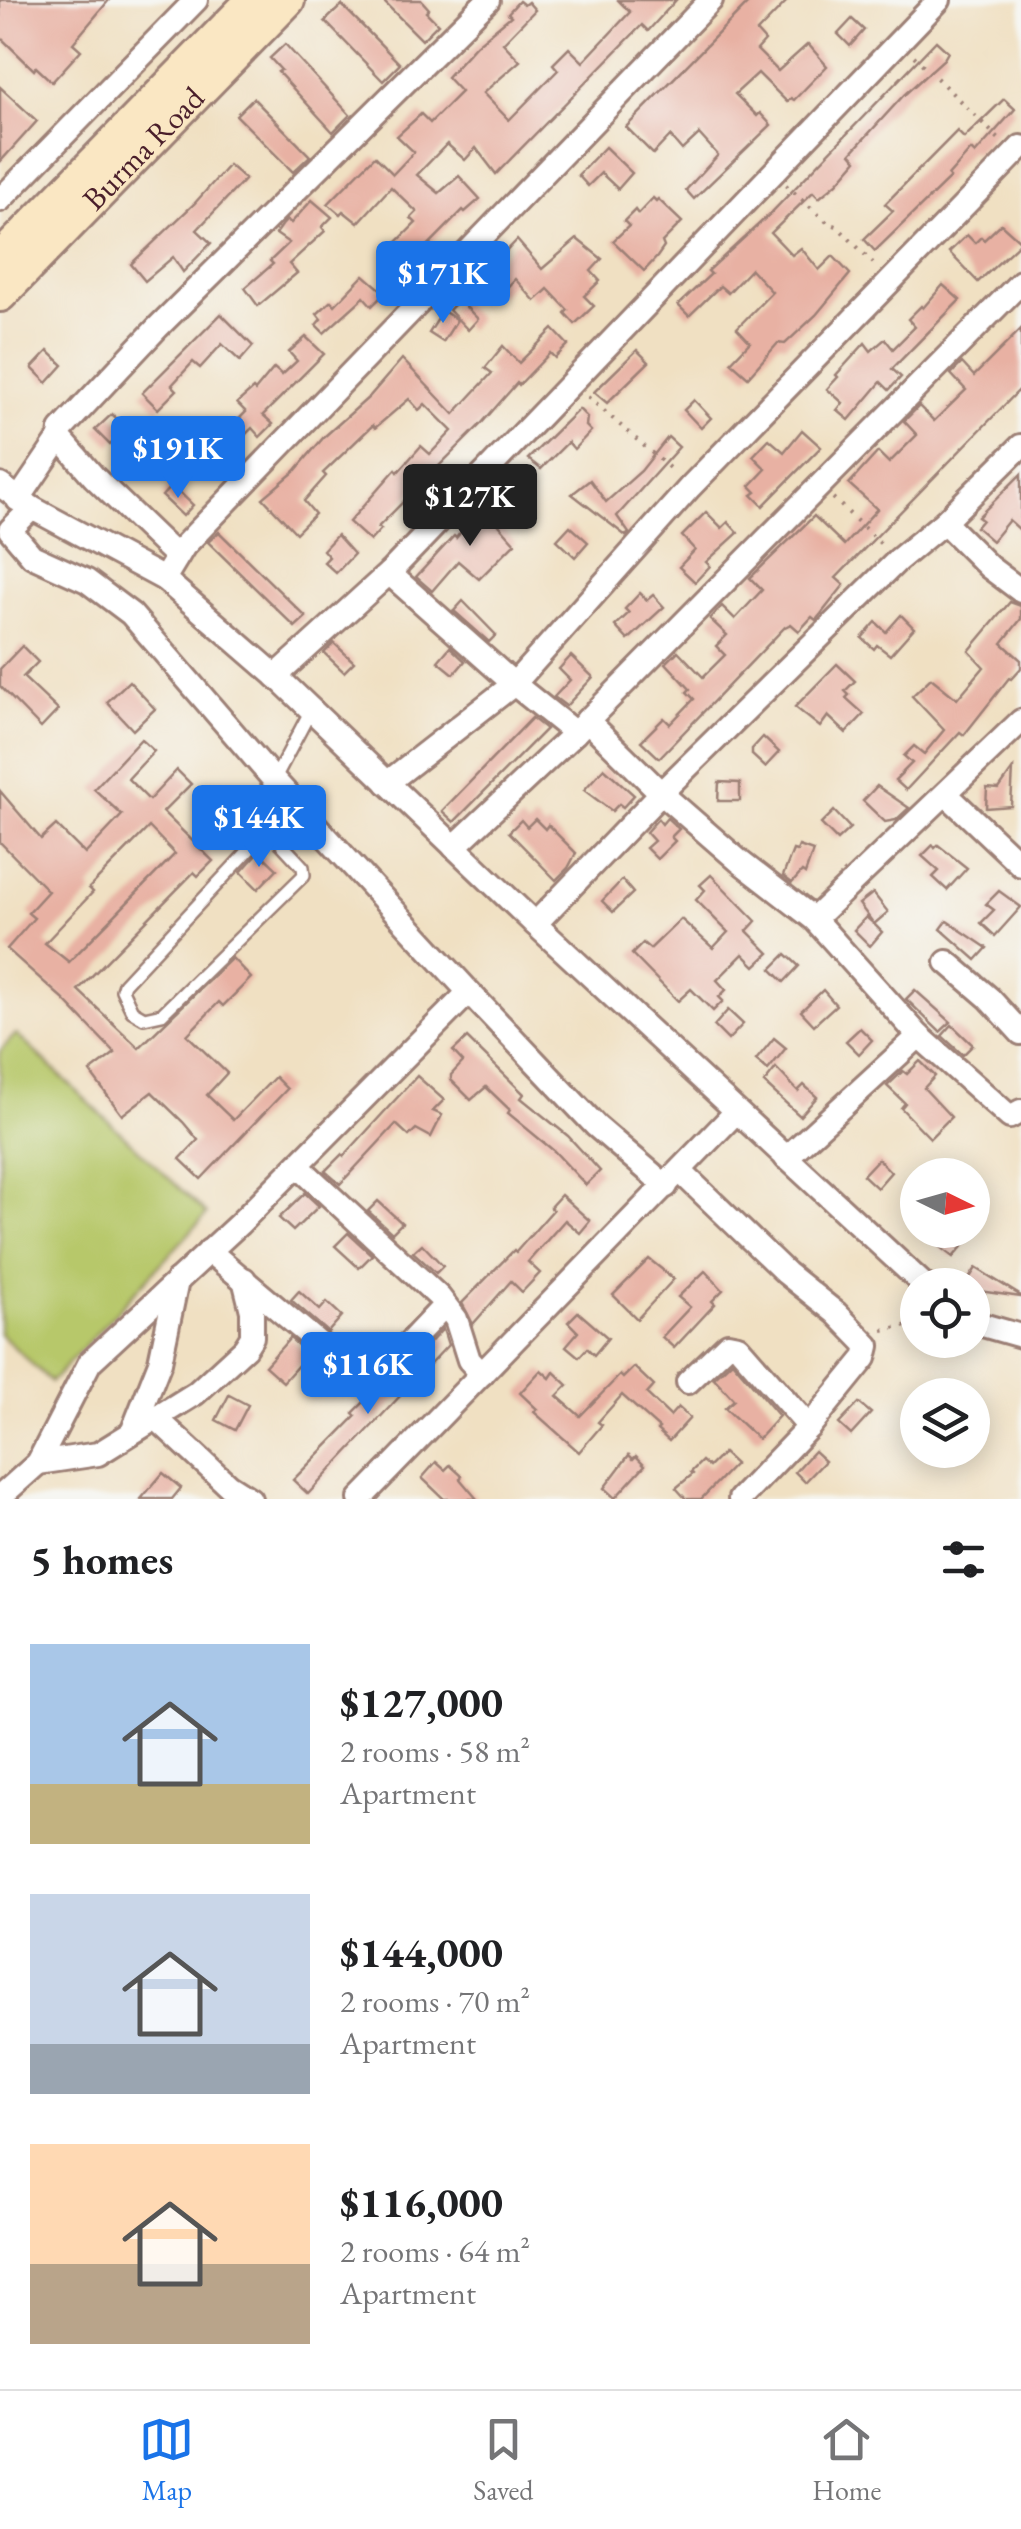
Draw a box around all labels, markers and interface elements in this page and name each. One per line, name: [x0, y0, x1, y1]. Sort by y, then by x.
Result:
street label: Burma Road: [73, 77, 214, 219]
pin: $171K: [373, 241, 513, 326]
text: $171K: [398, 252, 488, 294]
pin: $191K: [108, 416, 248, 501]
text: $191K: [133, 427, 223, 469]
pin: $127K: [400, 464, 540, 549]
text: $127K: [425, 475, 515, 517]
pin: $144K: [189, 785, 329, 870]
text: $144K: [214, 796, 304, 838]
north arrow: [900, 1158, 990, 1248]
map controls: [900, 1158, 990, 1468]
button: locate: [900, 1268, 990, 1358]
pin: $116K: [298, 1332, 438, 1417]
text: $116K: [323, 1343, 413, 1385]
button: layers: [900, 1378, 990, 1468]
text: 5 homes: [30, 1532, 173, 1587]
icon: filters: [936, 1532, 991, 1587]
text: $127,000: [340, 1675, 503, 1730]
icon: home: [110, 1684, 230, 1804]
text: 2 rooms · 58 m²: [340, 1730, 530, 1772]
text: Apartment: [340, 1772, 476, 1814]
text: $144,000: [340, 1925, 503, 1980]
icon: home: [110, 1934, 230, 2054]
text: 2 rooms · 70 m²: [340, 1980, 530, 2022]
text: Apartment: [340, 2022, 476, 2064]
text: $116,000: [340, 2175, 503, 2230]
icon: home: [110, 2184, 230, 2304]
text: 2 rooms · 64 m²: [340, 2230, 530, 2272]
text: Apartment: [340, 2272, 476, 2314]
tab: Map: [139, 2412, 194, 2508]
tab: Saved: [473, 2412, 533, 2508]
tab: Home: [812, 2412, 882, 2508]

